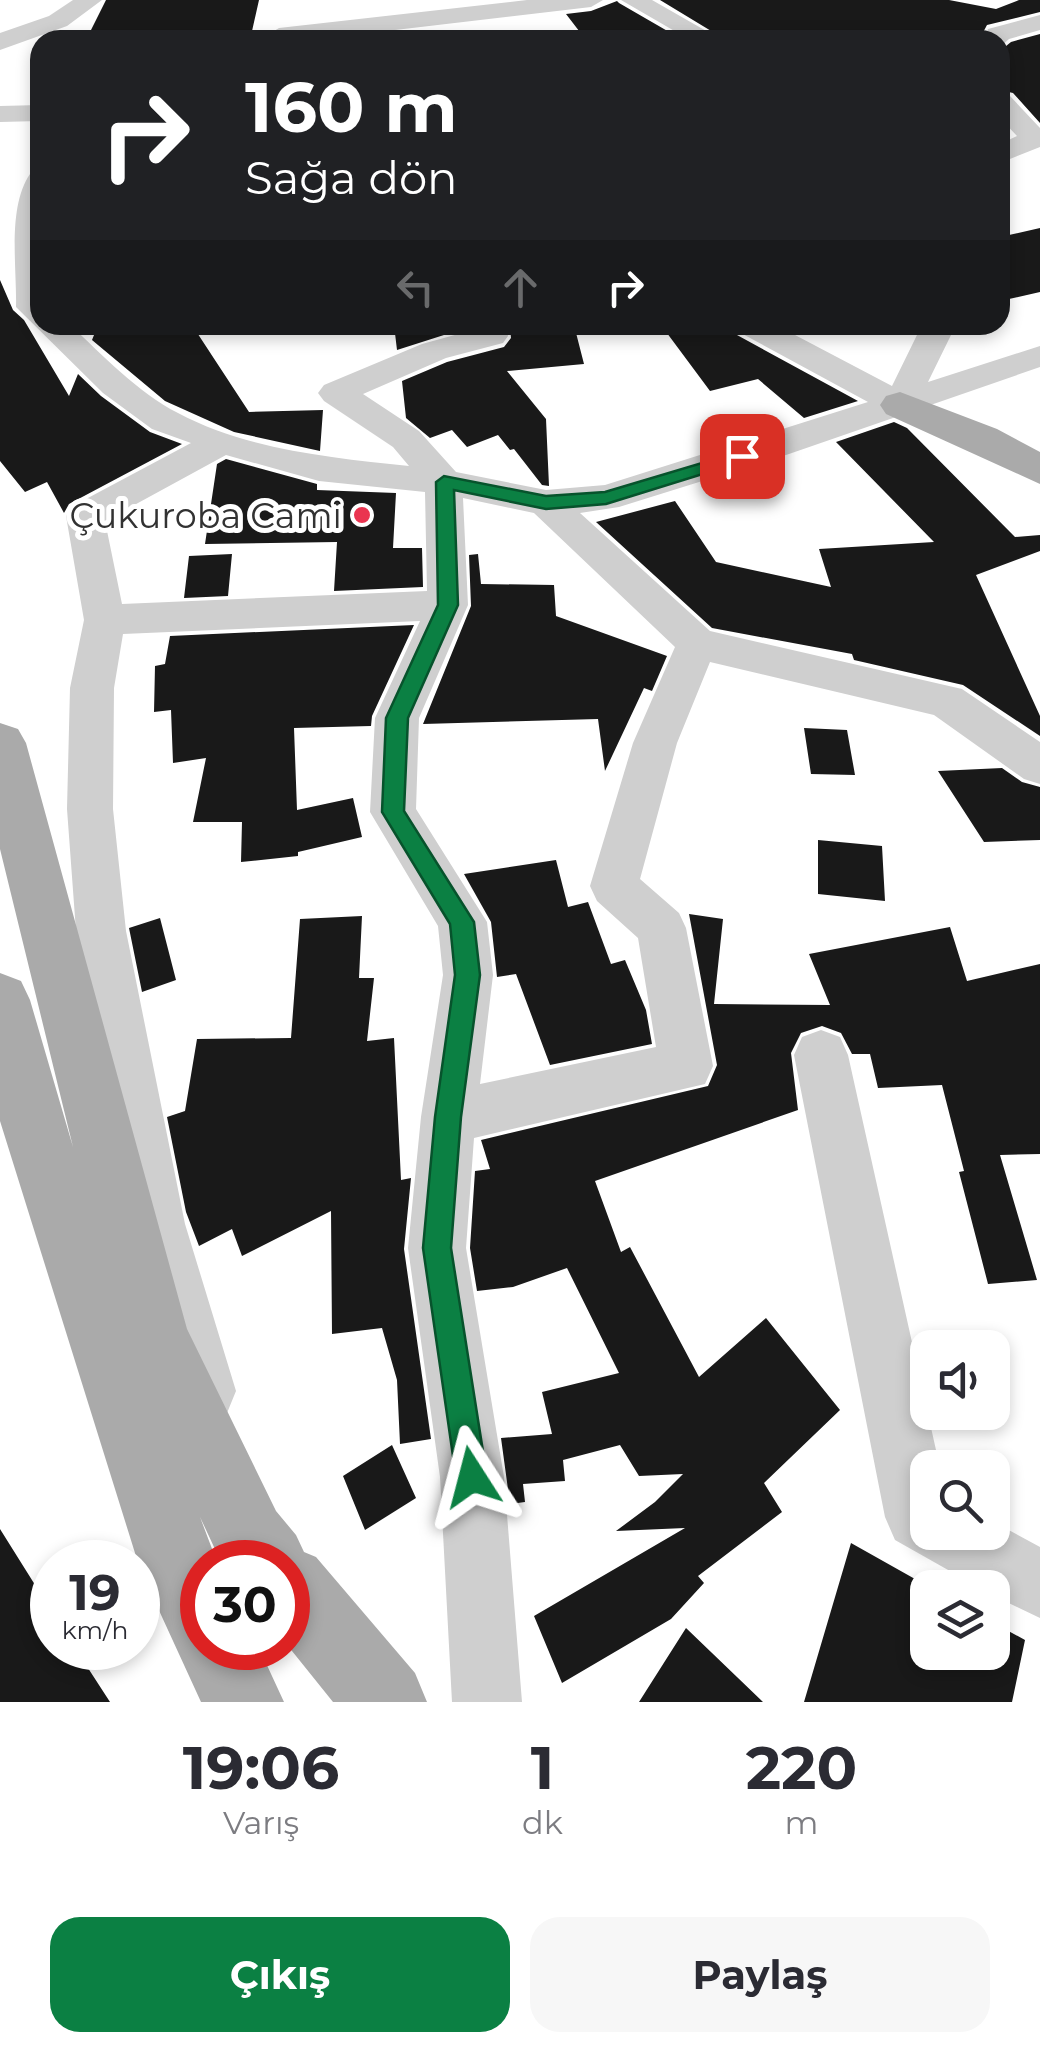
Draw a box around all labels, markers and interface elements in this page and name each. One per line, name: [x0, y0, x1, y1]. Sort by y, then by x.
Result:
text: 160 m: [245, 64, 458, 150]
icon: right: [80, 70, 210, 200]
text: Sağa dön: [245, 150, 458, 205]
icon: left: [388, 260, 443, 315]
icon: ahead: [493, 260, 548, 315]
icon: right: [598, 260, 653, 315]
pin: [700, 414, 785, 499]
icon: arrive: [715, 429, 770, 484]
place label: Çukuroba Cami: [69, 494, 342, 537]
marker: Çukuroba Cami: [351, 504, 373, 526]
map controls: [910, 1330, 1010, 1670]
button: sound: [910, 1330, 1010, 1430]
position arrow: [420, 1425, 524, 1529]
button: search: [910, 1450, 1010, 1550]
speed limit sign: 30: [180, 1540, 310, 1670]
text: 19: [69, 1562, 121, 1623]
button: layers: [910, 1570, 1010, 1670]
text: km/h: [62, 1615, 128, 1645]
text: 19:06: [183, 1731, 339, 1804]
text: 1: [531, 1731, 554, 1804]
text: 220: [746, 1731, 857, 1804]
text: Varış: [223, 1803, 299, 1842]
text: dk: [522, 1803, 563, 1842]
text: m: [784, 1803, 818, 1842]
button: Çıkış: [50, 1917, 510, 2032]
button: Paylaş: [530, 1917, 990, 2032]

